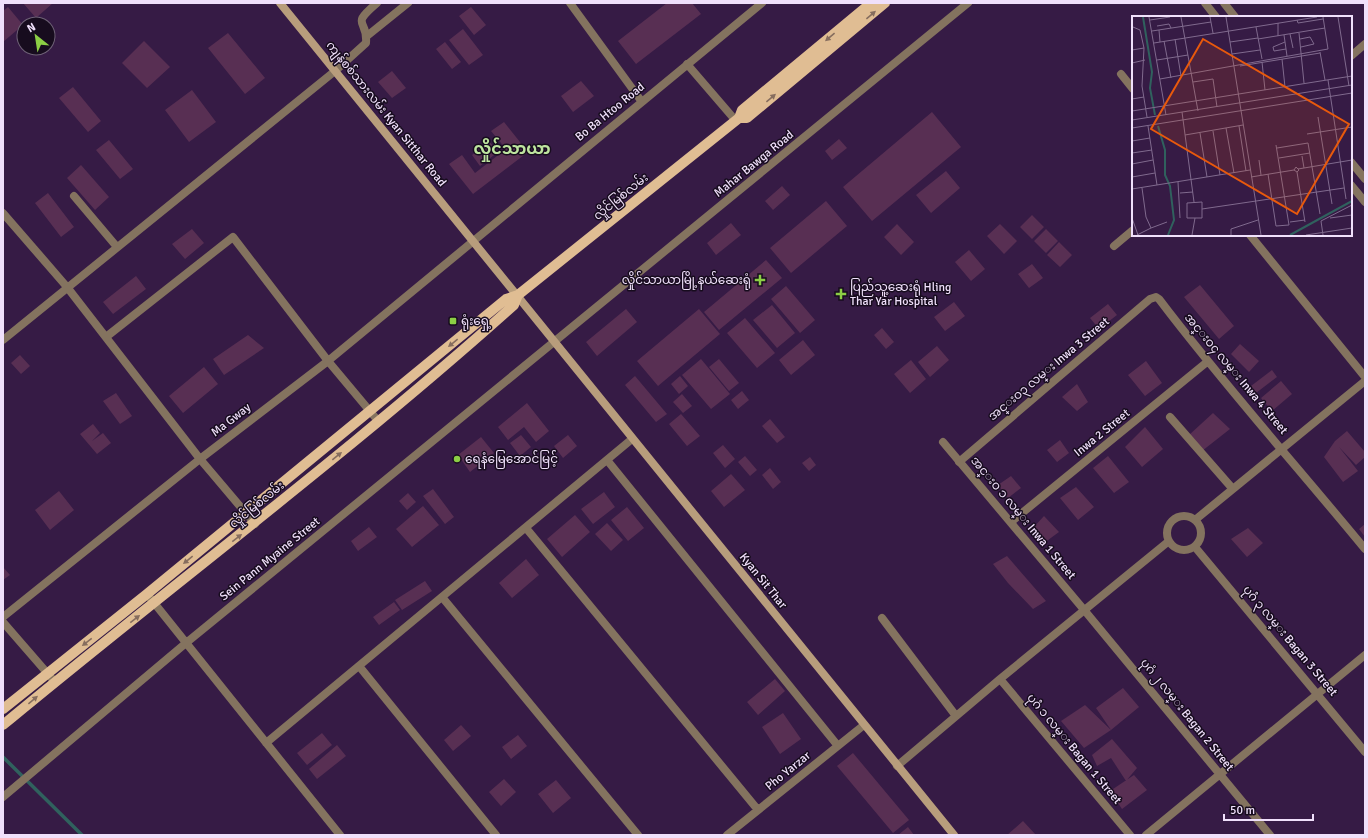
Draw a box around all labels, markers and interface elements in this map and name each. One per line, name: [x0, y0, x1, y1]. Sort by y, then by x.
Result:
one-way arrow: [865, 11, 876, 20]
north arrow: [16, 16, 56, 56]
inset map: [1132, 16, 1352, 236]
text: N: [25, 20, 38, 35]
one-way arrow: [825, 32, 835, 41]
street label: ကျန်စစ်သားလမ်း Kyan Sitthar Road: [321, 37, 451, 191]
street label: Bo Ba Htoo Road: [572, 79, 648, 145]
one-way arrow: [765, 94, 776, 103]
street label: Mahar Bawga Road: [711, 127, 797, 201]
district label: လှိုင်သာယာ: [474, 137, 550, 162]
street label: လှိုင်မြစ်လမ်း: [589, 169, 653, 225]
place label: လှိုင်သာယာမြို့နယ်ဆေးရုံ: [622, 271, 751, 290]
marker: လှိုင်သာယာမြို့နယ်ဆေးရုံ: [754, 274, 766, 286]
place label: ပြည်သူ့ဆေးရုံ Hling Thar Yar Hospital: [850, 278, 951, 309]
marker: ပြည်သူ့ဆေးရုံ Hling Thar Yar Hospital: [835, 288, 847, 300]
street label: အင္းဝ၄ လမ္း Inwa 4 Street: [1180, 311, 1291, 439]
place label: ရုံးရှေ့: [461, 314, 492, 331]
street label: အင္းဝ၃ လမ္း Inwa 3 Street: [986, 314, 1114, 425]
marker: ရုံးရှေ့: [448, 316, 458, 326]
one-way arrow: [448, 338, 459, 347]
street label: Ma Gway: [208, 400, 254, 440]
street label: Inwa 2 Street: [1071, 406, 1133, 460]
place label: ရေနံမြေအောင်မြင့်: [465, 450, 558, 469]
one-way arrow: [332, 452, 343, 461]
street label: အင္းဝ ၁ လမ္း Inwa 1 Street: [966, 453, 1079, 583]
marker: ရေနံမြေအောင်မြင့်: [452, 454, 462, 464]
street label: လှိုင်မြစ်လမ်း: [225, 477, 289, 533]
street label: Sein Pann Myaine Street: [217, 514, 323, 604]
one-way arrow: [231, 534, 242, 543]
street label: Kyan Sit Thar: [736, 550, 790, 612]
one-way arrow: [183, 556, 193, 565]
street label: ပုဂံ ၃ လမ္း Bagan 3 Street: [1238, 583, 1341, 701]
one-way arrow: [129, 615, 140, 623]
one-way arrow: [81, 637, 92, 646]
street label: ပုဂံ ၂ လမ္း Bagan 2 Street: [1135, 656, 1237, 776]
street label: ပုဂံ ၁ လမ္း Bagan 1 Street: [1022, 691, 1125, 809]
one-way arrow: [28, 696, 38, 705]
street label: Pho Yarzar: [762, 748, 814, 794]
scale bar: [1224, 796, 1313, 822]
text: 50 m: [1230, 803, 1255, 818]

